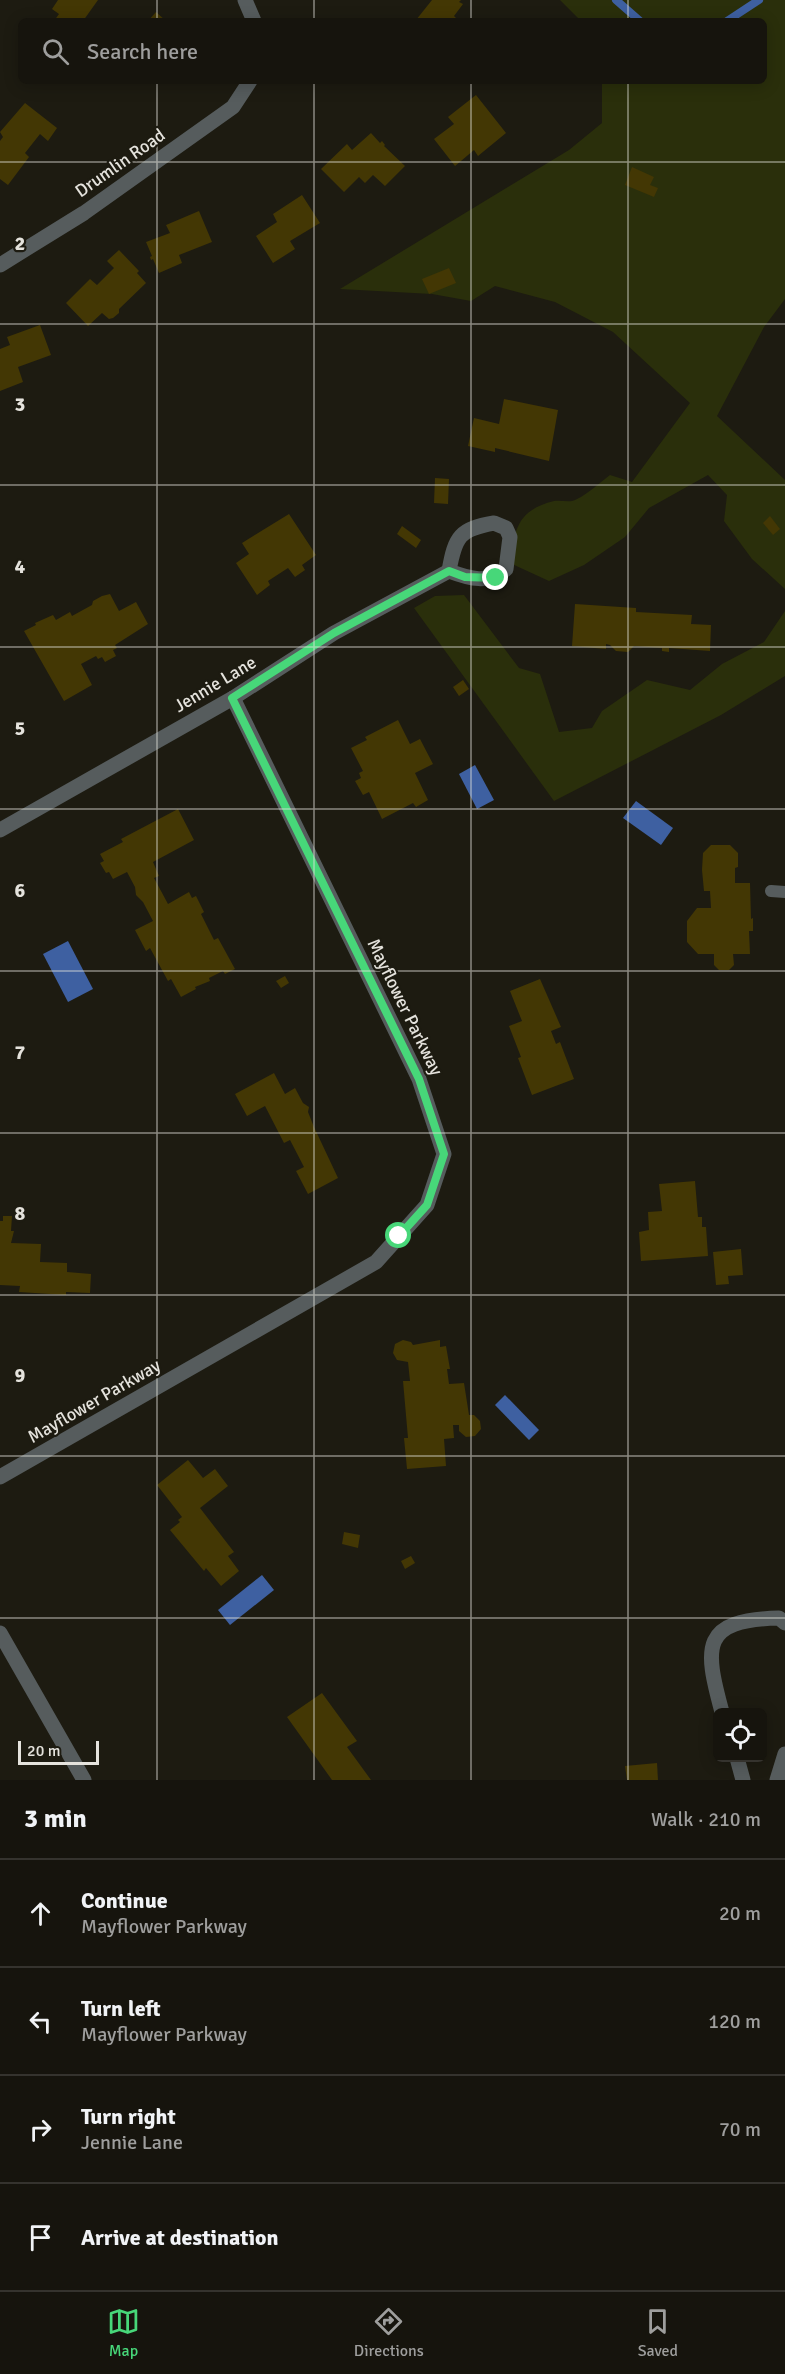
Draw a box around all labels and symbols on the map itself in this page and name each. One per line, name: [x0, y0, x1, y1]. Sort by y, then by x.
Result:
street label: Drumlin Road: [71, 124, 169, 202]
text: 2: [15, 231, 25, 256]
text: 3: [15, 392, 25, 417]
text: 4: [15, 554, 26, 579]
route end: [482, 564, 508, 590]
street label: Jennie Lane: [170, 651, 260, 717]
text: 5: [15, 716, 25, 741]
text: 6: [15, 878, 26, 903]
street label: Mayflower Parkway: [362, 935, 448, 1079]
text: 7: [15, 1040, 26, 1065]
text: 8: [15, 1201, 26, 1226]
route start: [385, 1222, 411, 1248]
street label: Mayflower Parkway: [24, 1354, 165, 1448]
text: 9: [15, 1363, 26, 1388]
scale bar: [18, 1738, 99, 1766]

